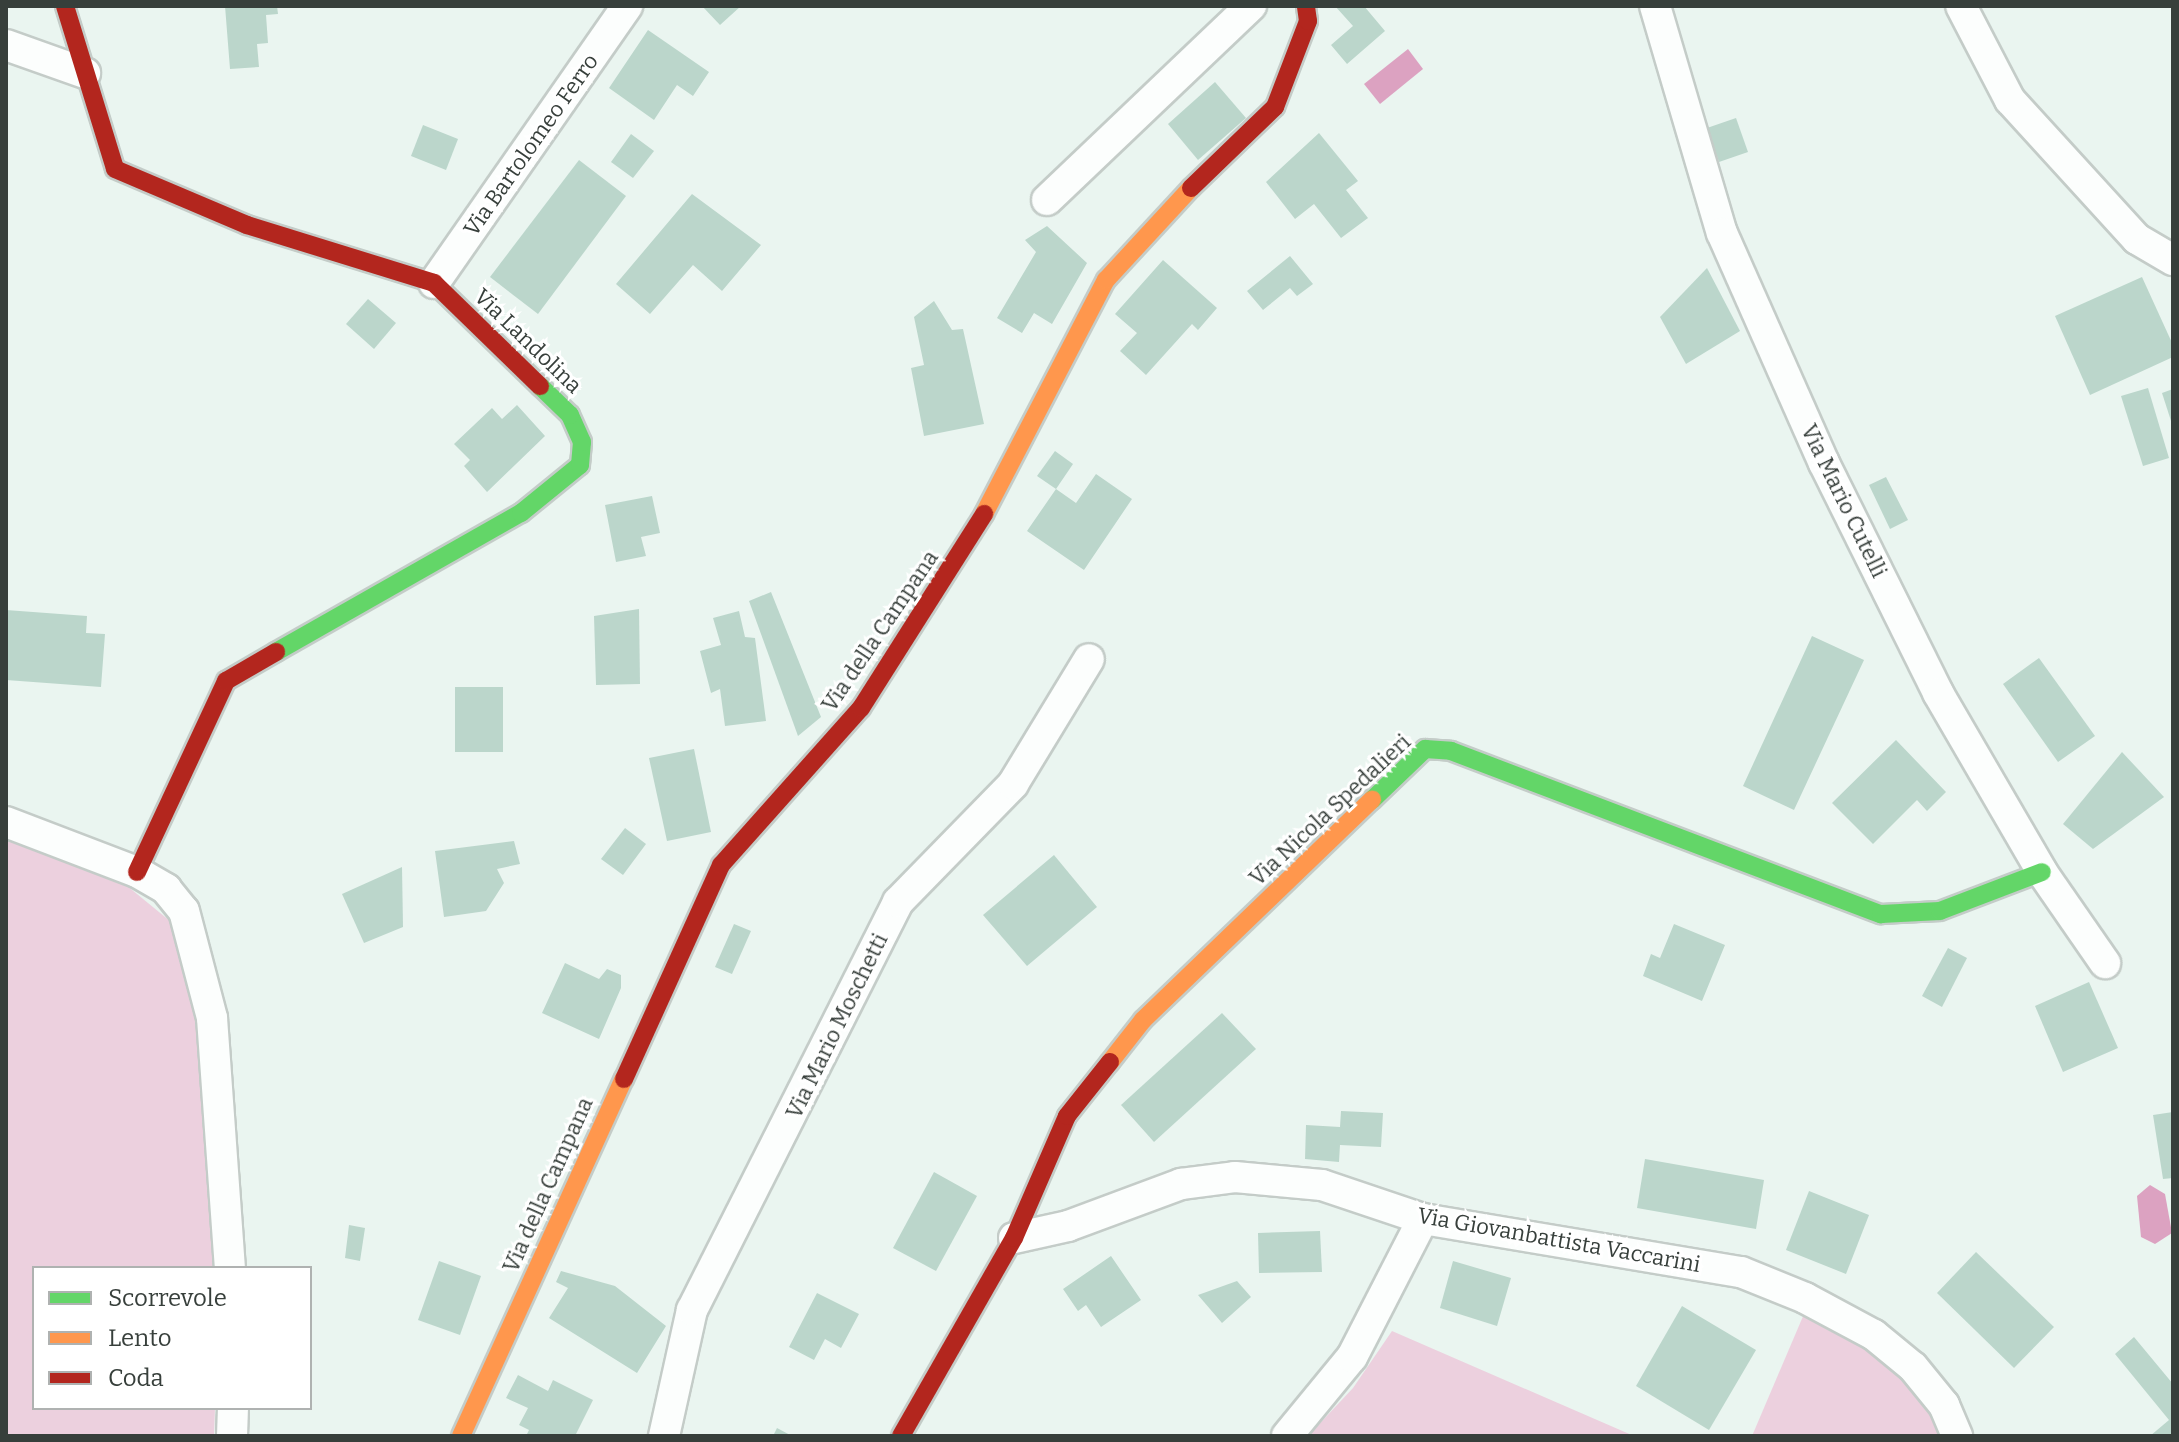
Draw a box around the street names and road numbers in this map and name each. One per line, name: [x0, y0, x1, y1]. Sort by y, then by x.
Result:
street label: Via Bartolomeo Ferro: [458, 49, 604, 241]
street label: Via Landolina: [469, 283, 587, 399]
street label: Via Mario Cutelli: [1795, 420, 1893, 582]
street label: Via della Campana: [816, 545, 944, 717]
street label: Via Nicola Spedalieri: [1244, 729, 1416, 891]
street label: Via Mario Moschetti: [781, 929, 893, 1123]
street label: Via della Campana: [498, 1093, 598, 1277]
street label: Via Giovanbattista Vaccarini: [1416, 1202, 1702, 1278]

